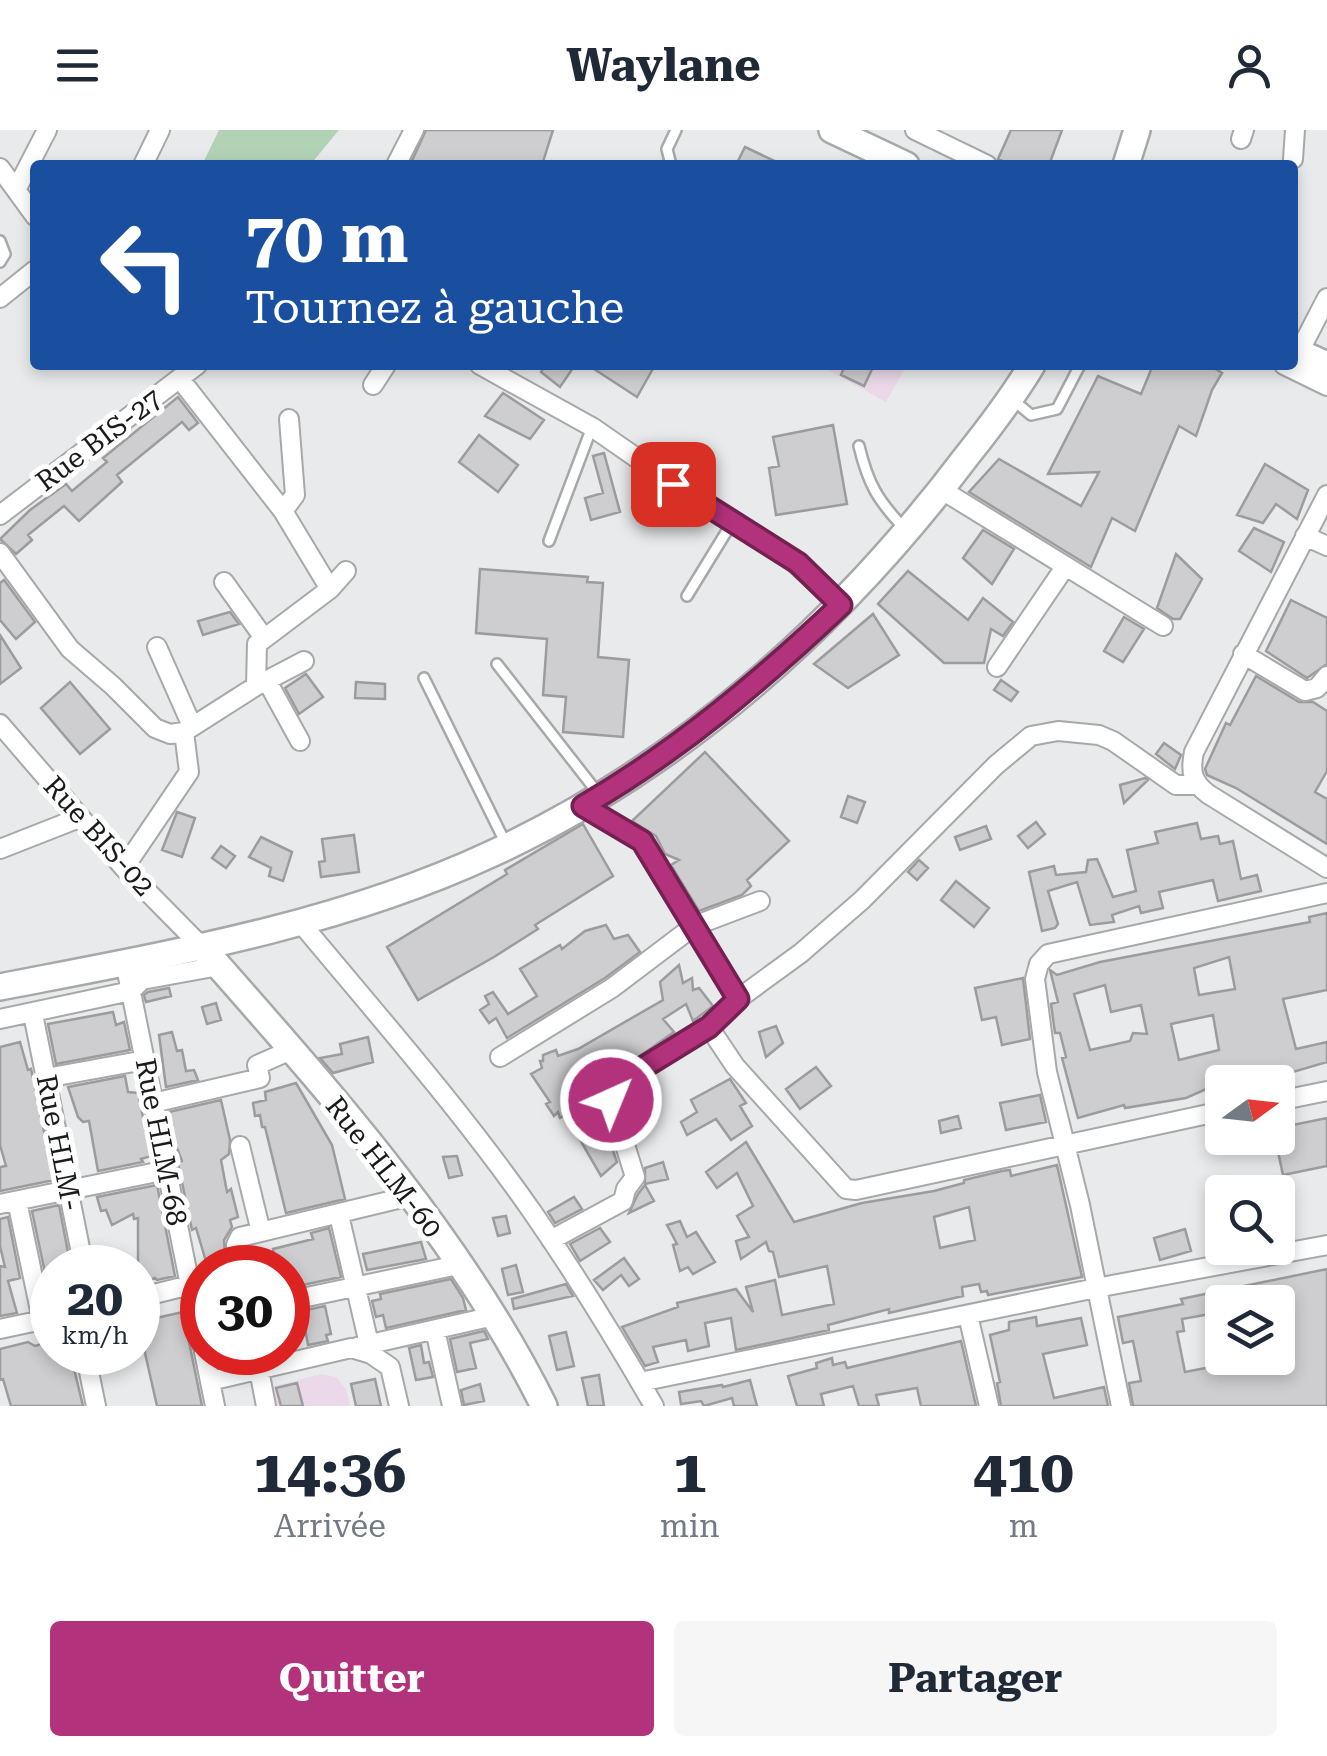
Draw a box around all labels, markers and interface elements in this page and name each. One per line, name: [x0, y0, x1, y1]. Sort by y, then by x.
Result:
icon: menu: [50, 38, 105, 93]
icon: person: [1222, 38, 1277, 93]
text: Waylane: [566, 39, 761, 92]
text: 70 m: [245, 197, 409, 279]
icon: left: [80, 200, 210, 330]
text: Tournez à gauche: [245, 281, 624, 334]
street label: Rue BIS-27: [29, 382, 169, 498]
pin: [631, 442, 716, 527]
icon: arrive: [646, 457, 701, 512]
street label: Rue BIS-02: [37, 770, 161, 902]
position arrow: [559, 1048, 663, 1152]
street label: Rue HLM-68: [129, 1055, 193, 1229]
north arrow: [1205, 1065, 1295, 1155]
map controls: [1205, 1065, 1295, 1375]
street label: Rue HLM-: [30, 1072, 88, 1214]
street label: Rue HLM-60: [319, 1090, 449, 1244]
button: search: [1205, 1175, 1295, 1265]
speed limit sign: 30: [180, 1245, 310, 1375]
text: 20: [67, 1269, 123, 1327]
button: layers: [1205, 1285, 1295, 1375]
text: km/h: [62, 1321, 128, 1350]
text: 14:36: [253, 1436, 406, 1507]
text: 1: [673, 1436, 706, 1507]
text: 410: [973, 1436, 1074, 1507]
text: Arrivée: [274, 1507, 386, 1545]
text: min: [660, 1507, 720, 1545]
text: m: [1009, 1507, 1038, 1545]
button: Quitter: [50, 1621, 654, 1736]
button: Partager: [674, 1621, 1277, 1736]

